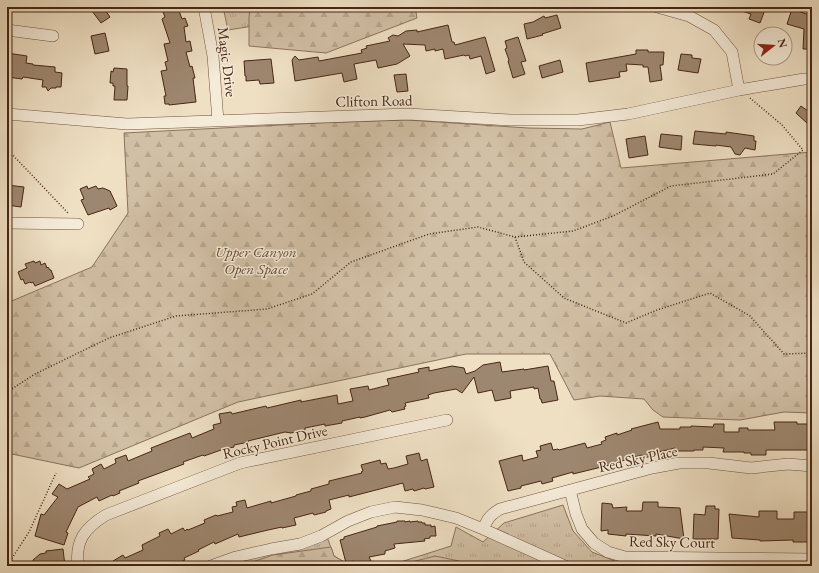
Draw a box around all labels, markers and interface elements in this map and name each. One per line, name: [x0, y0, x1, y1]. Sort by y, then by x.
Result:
street label: Magic Drive: [214, 26, 241, 98]
north arrow: [753, 26, 793, 66]
text: N: [775, 37, 791, 49]
street label: Clifton Road: [335, 90, 413, 111]
park label: Upper Canyon Open Space: [215, 242, 297, 278]
street label: Rocky Point Drive: [221, 420, 329, 463]
street label: Red Sky Place: [597, 441, 679, 476]
street label: Red Sky Court: [629, 531, 716, 552]

